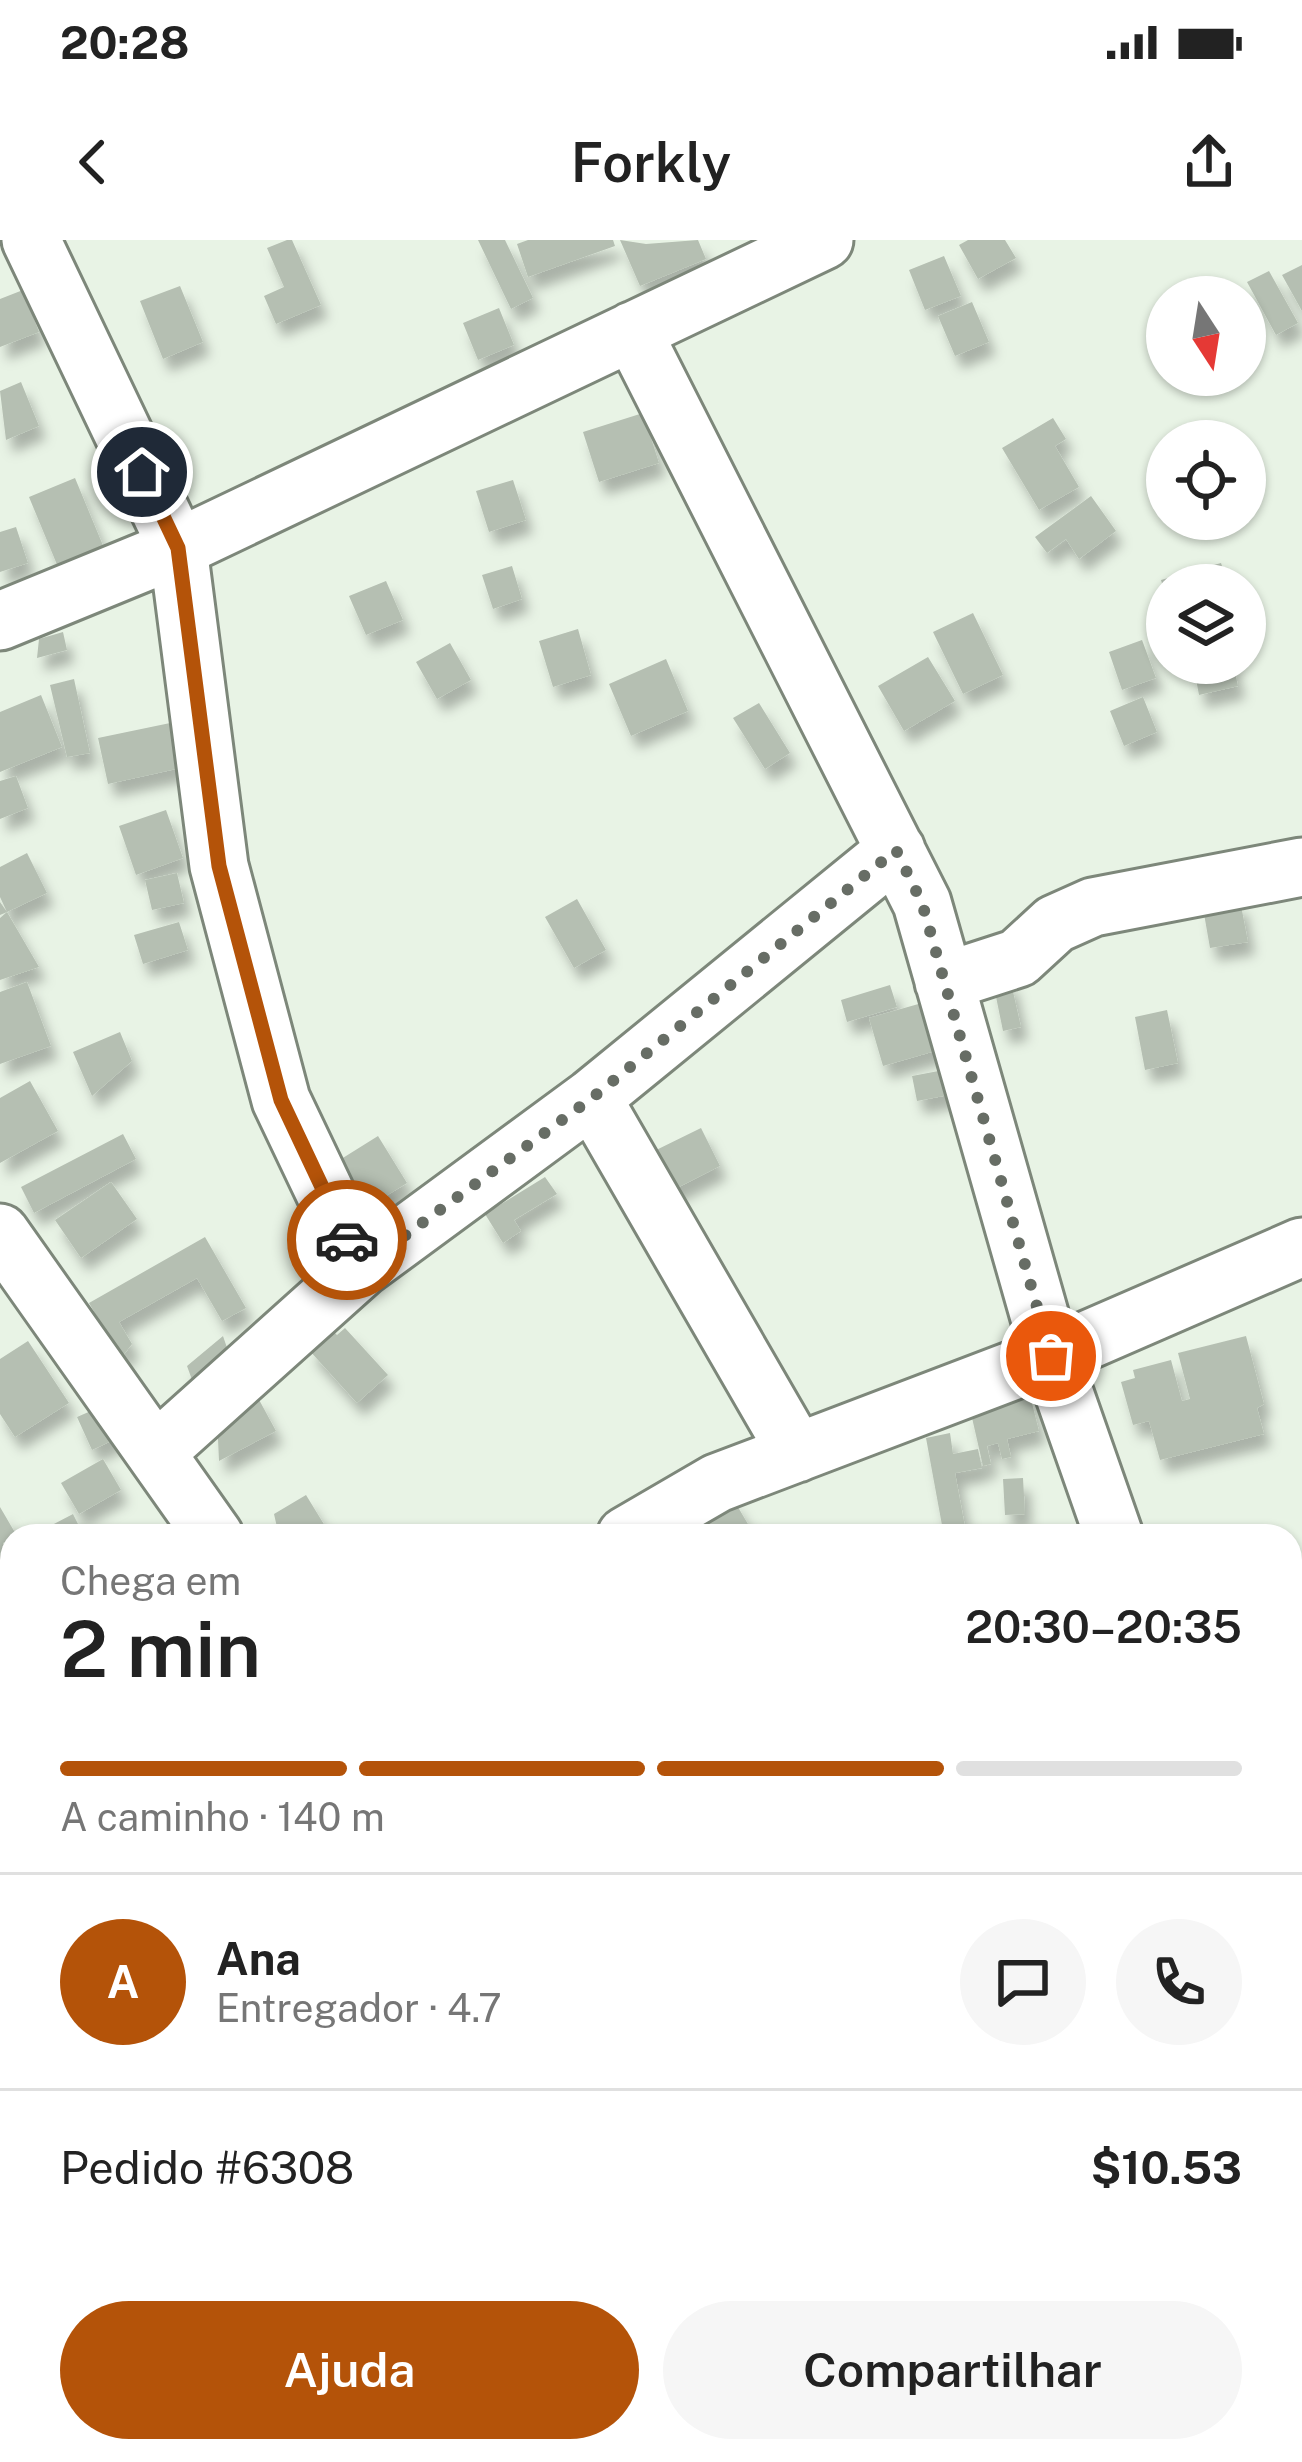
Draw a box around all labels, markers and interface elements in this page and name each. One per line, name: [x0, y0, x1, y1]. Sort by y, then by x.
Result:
text: 20:28: [60, 16, 189, 69]
icon: back: [60, 129, 126, 195]
icon: share: [1176, 129, 1242, 195]
text: Forkly: [571, 131, 731, 194]
north arrow: [1146, 276, 1266, 396]
map controls: [1146, 276, 1266, 684]
button: locate: [1146, 420, 1266, 540]
pin: [91, 421, 193, 523]
icon: home: [109, 439, 175, 505]
button: layers: [1146, 564, 1266, 684]
courier: [287, 1180, 407, 1300]
icon: car: [314, 1207, 380, 1273]
pin: [1000, 1305, 1102, 1407]
icon: bag: [1018, 1323, 1084, 1389]
text: Chega em: [60, 1558, 241, 1604]
text: 20:30–20:35: [965, 1600, 1242, 1653]
text: 2 min: [60, 1603, 261, 1695]
text: A caminho · 140 m: [60, 1794, 385, 1840]
button: chat: [960, 1919, 1086, 2045]
button: phone: [1116, 1919, 1242, 2045]
text: Ana: [216, 1932, 301, 1985]
text: A: [107, 1955, 139, 2008]
text: Entregador · 4.7: [216, 1985, 502, 2031]
text: Pedido #6308: [60, 2141, 354, 2194]
text: $10.53: [1091, 2141, 1242, 2194]
button: Ajuda: [60, 2301, 639, 2439]
button: Compartilhar: [663, 2301, 1242, 2439]

